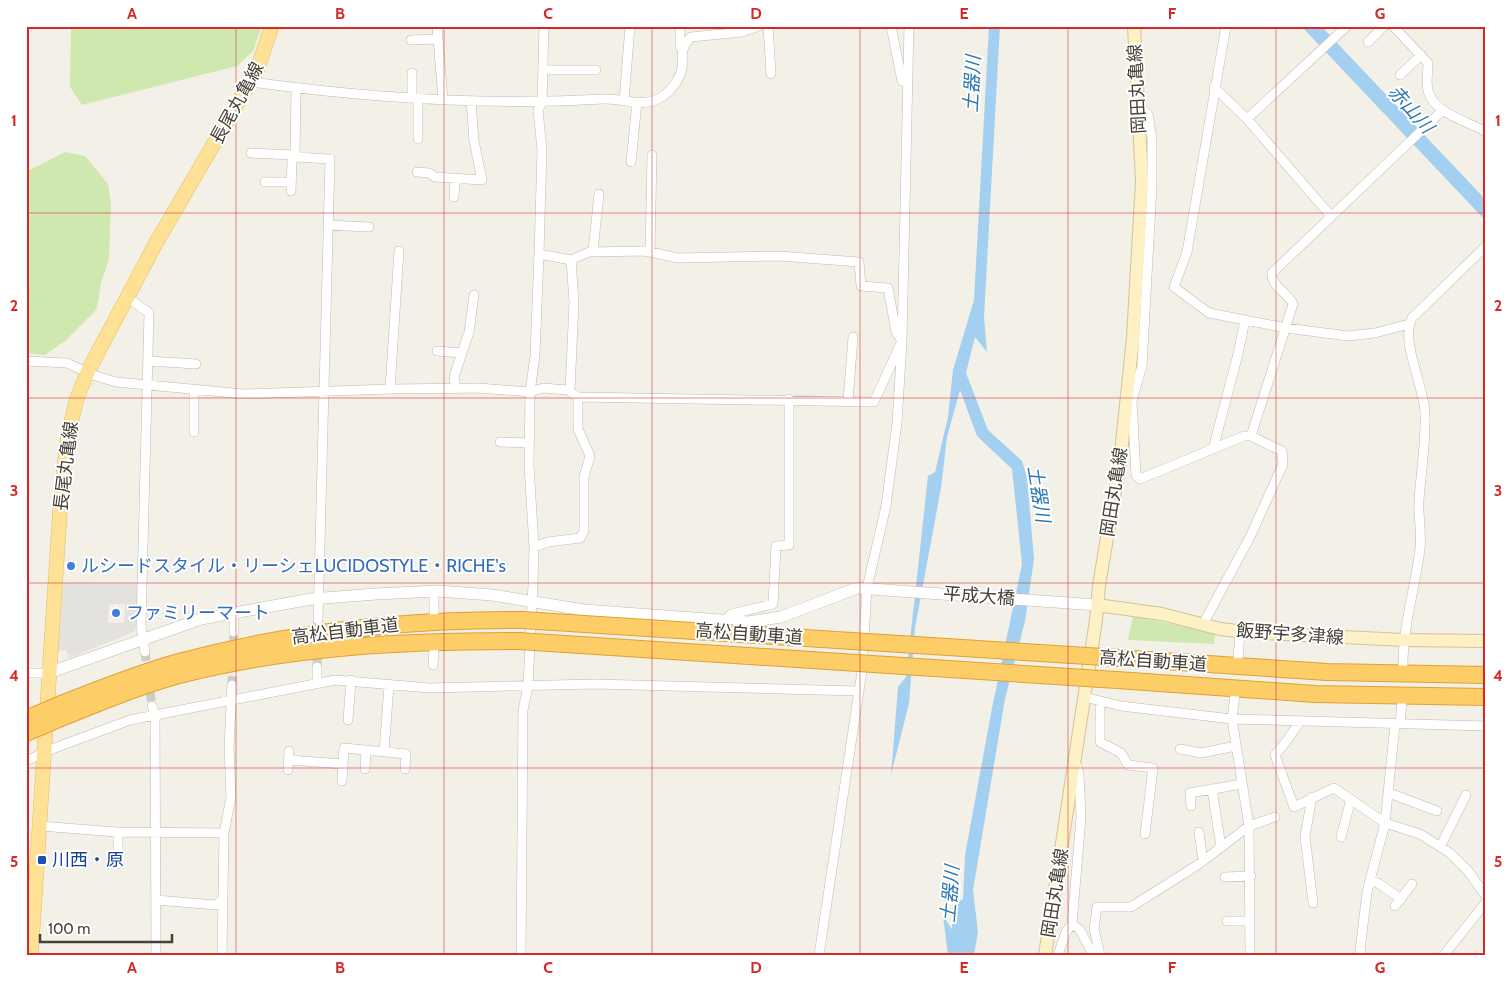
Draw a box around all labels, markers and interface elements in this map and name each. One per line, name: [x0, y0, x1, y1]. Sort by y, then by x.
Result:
text: A: [127, 4, 137, 23]
text: B: [335, 4, 345, 23]
text: C: [543, 4, 553, 23]
text: D: [750, 4, 762, 23]
text: E: [959, 4, 969, 23]
text: F: [1168, 4, 1177, 23]
text: G: [1375, 4, 1385, 23]
street label: 岡田丸亀線: [1124, 43, 1150, 135]
water label: 土器川: [959, 53, 985, 113]
street label: 長尾丸亀線: [206, 58, 268, 148]
water label: 赤山川: [1383, 80, 1440, 139]
text: 1: [11, 111, 17, 130]
text: 1: [1495, 111, 1501, 130]
text: 2: [10, 296, 18, 315]
text: 2: [1494, 296, 1502, 315]
street label: 長尾丸亀線: [50, 420, 82, 512]
street label: 岡田丸亀線: [1096, 446, 1132, 538]
water label: 土器川: [1023, 464, 1055, 526]
text: 3: [10, 481, 18, 500]
text: 3: [1494, 481, 1502, 500]
place label: ルシードスタイル・リーシェLUCIDOSTYLE・RICHE's: [81, 555, 506, 577]
marker: ルシードスタイル・リーシェLUCIDOSTYLE・RICHE's: [65, 560, 77, 572]
street label: 平成大橋: [942, 583, 1016, 609]
place label: ファミリーマート: [126, 602, 270, 624]
marker: ファミリーマート: [110, 607, 122, 619]
street label: 高松自動車道: [290, 614, 400, 648]
street label: 高松自動車道: [694, 619, 804, 649]
street label: 飯野宇多津線: [1235, 619, 1345, 649]
street label: 高松自動車道: [1098, 646, 1208, 676]
text: 4: [9, 666, 19, 685]
text: 4: [1493, 666, 1503, 685]
street label: 岡田丸亀線: [1037, 847, 1073, 939]
place label: 川西・原: [52, 849, 124, 871]
text: 5: [10, 852, 18, 871]
text: 5: [1494, 852, 1502, 871]
marker: 川西・原: [36, 854, 48, 866]
water label: 土器川: [936, 863, 964, 923]
scale bar: [40, 911, 172, 943]
text: 100 m: [48, 920, 90, 938]
text: A: [127, 958, 137, 977]
text: B: [335, 958, 345, 977]
text: C: [543, 958, 553, 977]
text: D: [750, 958, 762, 977]
text: E: [959, 958, 969, 977]
text: F: [1168, 958, 1177, 977]
text: G: [1375, 958, 1385, 977]

